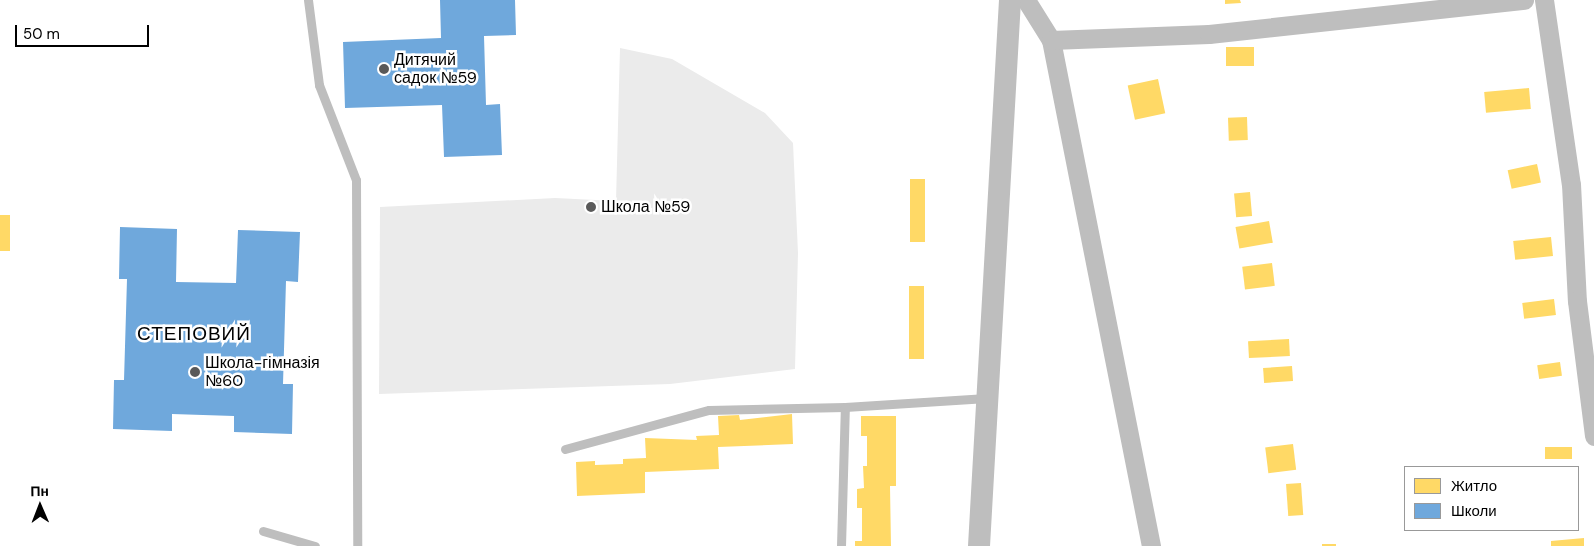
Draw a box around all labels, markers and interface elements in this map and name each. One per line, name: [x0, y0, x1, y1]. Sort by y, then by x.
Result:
scale bar: [18, 15, 151, 47]
text: 50 m: [23, 24, 60, 44]
place label: Дитячий садок №59: [394, 50, 477, 88]
marker: Дитячий садок №59: [378, 63, 390, 75]
place label: Школа №59: [601, 197, 690, 217]
marker: Школа №59: [585, 201, 597, 213]
district label: СТЕПОВИЙ: [136, 323, 252, 345]
place label: Школа-гімназія №60: [205, 353, 320, 391]
marker: Школа-гімназія №60: [189, 366, 201, 378]
legend: [1404, 466, 1579, 531]
text: Житло: [1451, 476, 1497, 496]
north arrow: [15, 481, 65, 531]
text: Пн: [30, 482, 49, 500]
text: Школи: [1451, 501, 1497, 521]

